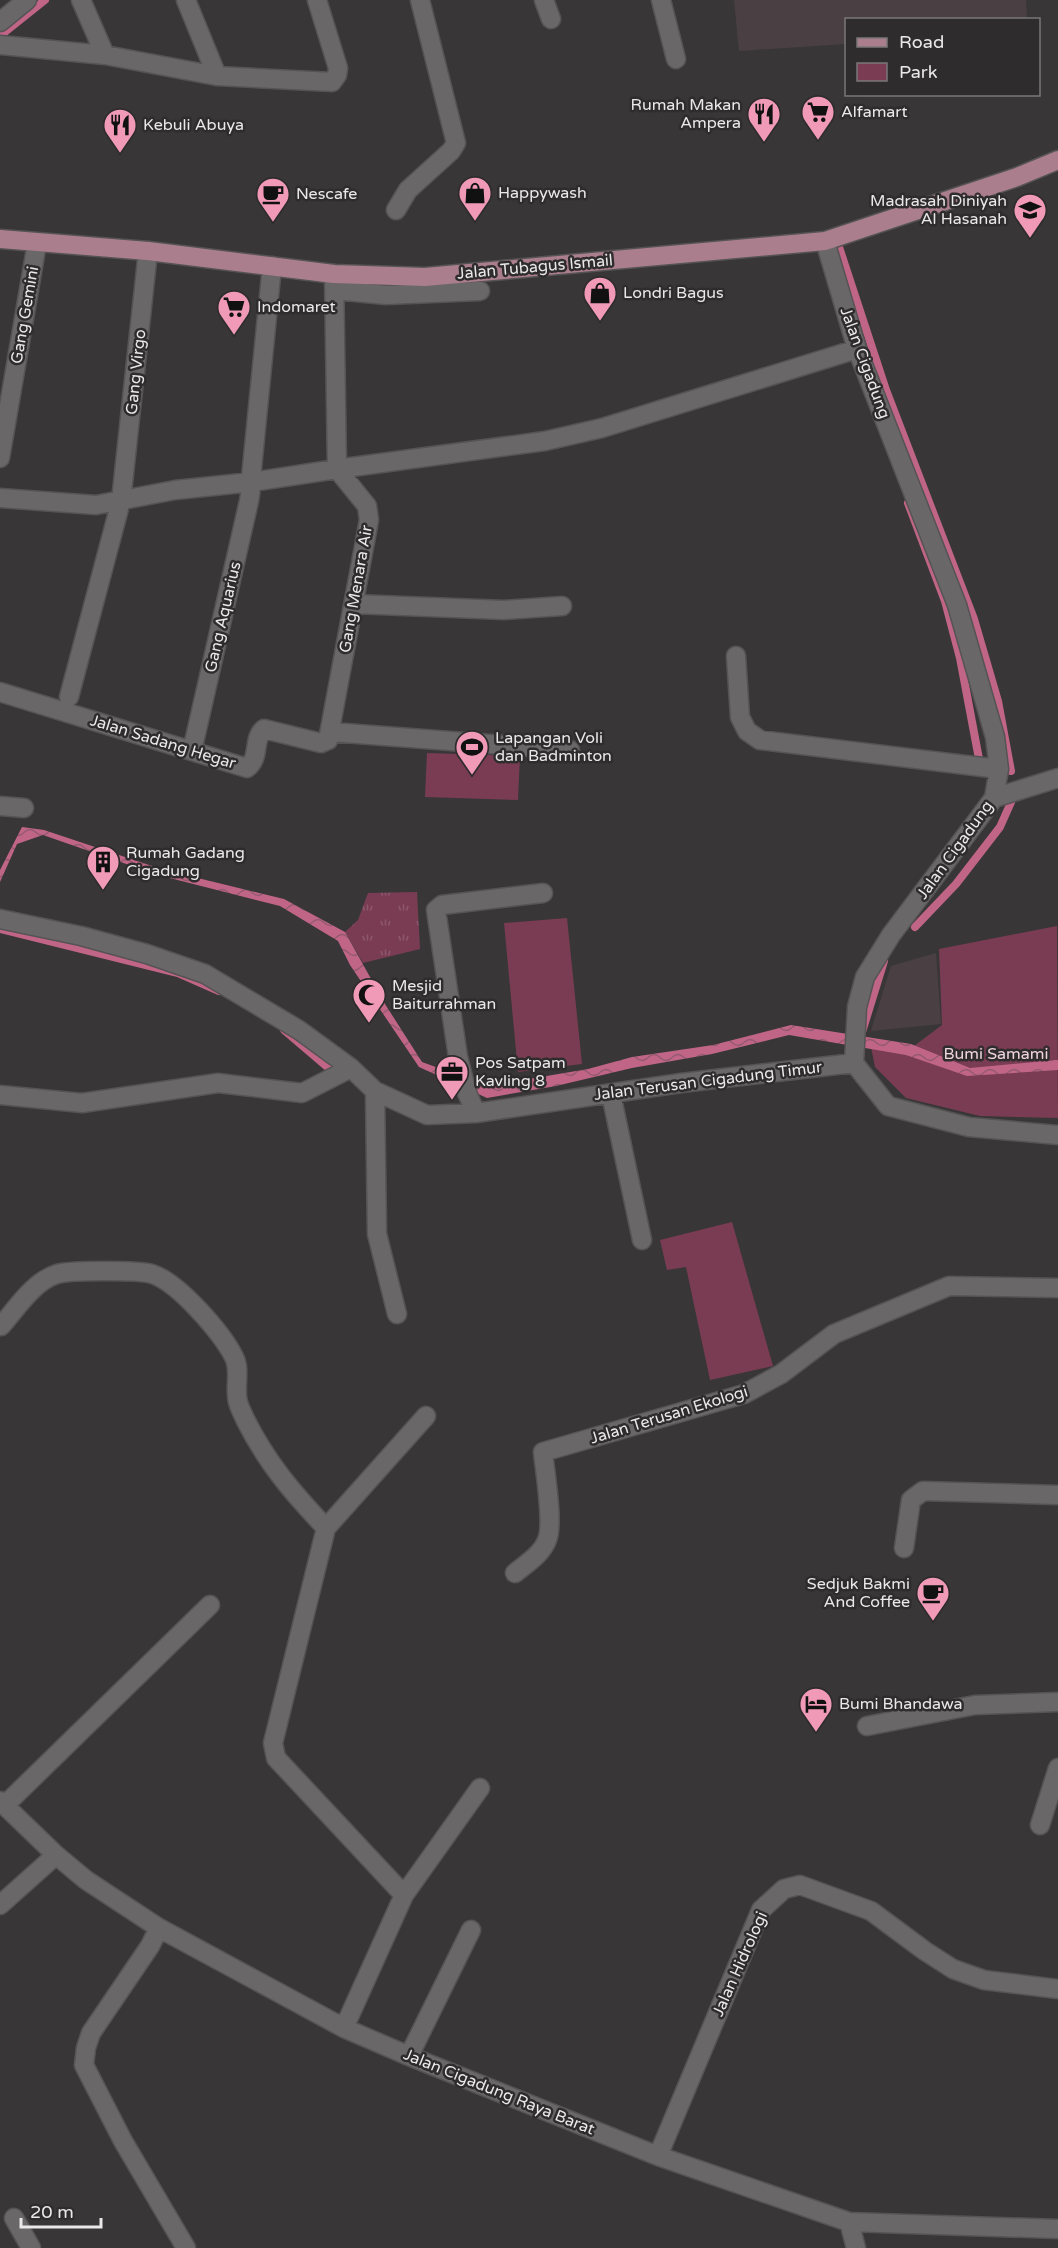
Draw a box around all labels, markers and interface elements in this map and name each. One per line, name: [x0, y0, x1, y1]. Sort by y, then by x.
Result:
legend: [845, 18, 1040, 96]
text: Road: [899, 31, 944, 53]
text: Park: [899, 61, 938, 83]
supermarket icon: Alfamart: [800, 94, 836, 141]
place label: Rumah Makan Ampera: [631, 95, 741, 133]
restaurant icon: Rumah Makan Ampera: [746, 96, 782, 143]
place label: Alfamart: [841, 102, 908, 122]
restaurant icon: Kebuli Abuya: [102, 107, 138, 154]
place label: Kebuli Abuya: [143, 115, 244, 135]
shop icon: Happywash: [457, 175, 493, 222]
cafe icon: Nescafe: [255, 176, 291, 223]
place label: Happywash: [498, 183, 587, 203]
place label: Nescafe: [296, 184, 357, 204]
place label: Madrasah Diniyah Al Hasanah: [870, 191, 1007, 229]
school or university icon: Madrasah Diniyah Al Hasanah: [1012, 192, 1048, 239]
street label: Jalan Tubagus Ismail: [456, 250, 614, 284]
street label: Gang Gemini: [7, 265, 43, 365]
shop icon: Londri Bagus: [582, 275, 618, 322]
place label: Londri Bagus: [623, 283, 724, 303]
supermarket icon: Indomaret: [216, 289, 252, 336]
place label: Indomaret: [257, 297, 336, 317]
street label: Jalan Cigadung: [836, 305, 894, 421]
street label: Gang Virgo: [122, 328, 150, 416]
street label: Gang Menara Air: [335, 523, 377, 654]
street label: Gang Aquarius: [201, 560, 245, 674]
street label: Jalan Sadang Hegar: [88, 710, 239, 774]
place label: Lapangan Voli dan Badminton: [495, 728, 612, 766]
sports icon: Lapangan Voli dan Badminton: [454, 729, 490, 776]
street label: Jalan Cigadung: [912, 797, 998, 903]
place label: Rumah Gadang Cigadung: [126, 843, 245, 881]
building icon: Rumah Gadang Cigadung: [85, 844, 121, 891]
place label: Mesjid Baiturrahman: [392, 976, 496, 1014]
mosque icon: Mesjid Baiturrahman: [351, 977, 387, 1024]
park label: Bumi Samami: [944, 1044, 1048, 1064]
place label: Pos Satpam Kavling 8: [475, 1053, 566, 1091]
office icon: Pos Satpam Kavling 8: [434, 1054, 470, 1101]
street label: Jalan Terusan Cigadung Timur: [593, 1057, 824, 1105]
street label: Jalan Terusan Ekologi: [588, 1381, 750, 1449]
place label: Sedjuk Bakmi And Coffee: [807, 1574, 910, 1612]
cafe icon: Sedjuk Bakmi And Coffee: [915, 1575, 951, 1622]
hotel icon: Bumi Bhandawa: [798, 1686, 834, 1733]
place label: Bumi Bhandawa: [839, 1694, 963, 1714]
street label: Jalan Hidrologi: [708, 1908, 772, 2020]
street label: Jalan Cigadung Raya Barat: [401, 2044, 597, 2140]
scale bar: [21, 2191, 100, 2229]
text: 20 m: [30, 2201, 74, 2223]

